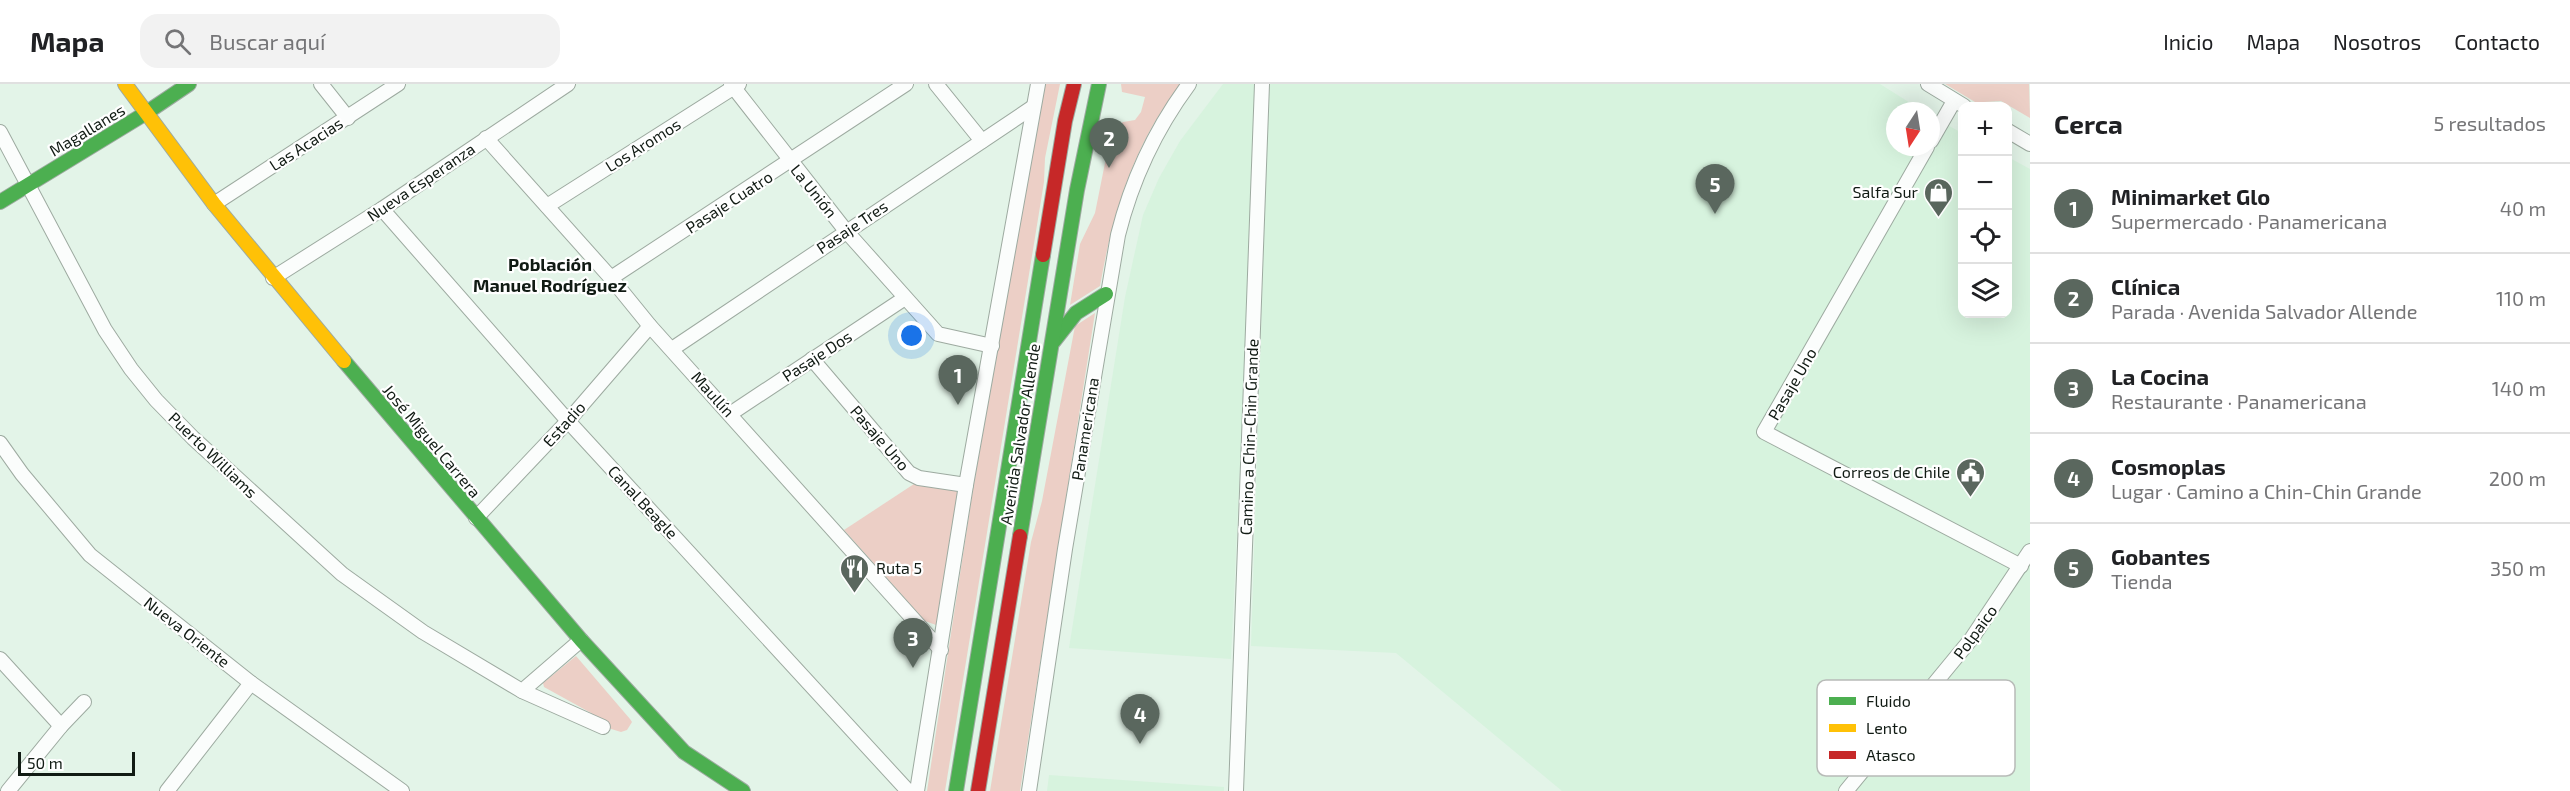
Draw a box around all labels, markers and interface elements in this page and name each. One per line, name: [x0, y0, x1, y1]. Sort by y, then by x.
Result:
search box: [140, 14, 560, 68]
text: Mapa: [30, 24, 104, 58]
icon: search: [161, 25, 194, 58]
text: Buscar aquí: [209, 28, 325, 54]
text: Inicio: [2163, 29, 2213, 54]
text: Mapa: [2246, 29, 2300, 54]
text: Nosotros: [2333, 29, 2421, 54]
text: Contacto: [2454, 29, 2540, 54]
street label: Magallanes: [46, 100, 128, 160]
north arrow: [1886, 102, 1940, 156]
map controls: [1958, 102, 2012, 318]
button: +: [1958, 102, 2012, 156]
text: Cerca: [2054, 108, 2123, 139]
text: 5 resultados: [2433, 111, 2546, 135]
street label: Las Acacias: [265, 113, 346, 174]
street label: Los Aromos: [602, 114, 684, 175]
pin: 2: [1090, 118, 1128, 168]
street label: Nueva Esperanza: [363, 138, 478, 225]
button: −: [1958, 156, 2012, 210]
street label: La Unión: [787, 160, 842, 221]
pin: 5: [1696, 164, 1734, 214]
street label: Pasaje Cuatro: [682, 166, 776, 238]
shop icon: Salfa Sur: [1923, 176, 1955, 218]
place label: Salfa Sur: [1853, 182, 1919, 201]
text: Minimarket Glo: [2111, 183, 2270, 209]
street label: Pasaje Tres: [813, 196, 891, 258]
text: 1: [2069, 196, 2078, 220]
text: 40 m: [2500, 196, 2546, 220]
text: Supermercado · Panamericana: [2111, 209, 2387, 233]
button: locate: [1958, 210, 2012, 264]
district label: Población Manuel Rodríguez: [473, 253, 627, 296]
button: layers: [1958, 264, 2012, 318]
text: Clínica: [2111, 273, 2180, 299]
text: 2: [2068, 286, 2079, 310]
text: 110 m: [2496, 286, 2546, 310]
text: Parada · Avenida Salvador Allende: [2111, 299, 2418, 323]
your location: [897, 321, 926, 350]
street label: Pasaje Dos: [778, 326, 856, 386]
street label: Camino a Chin-Chin Grande: [1236, 338, 1261, 536]
street label: Avenida Salvador Allende: [996, 342, 1043, 526]
street label: Pasaje Uno: [1763, 344, 1821, 424]
pin: 1: [938, 356, 978, 405]
text: La Cocina: [2111, 363, 2209, 389]
street label: Maullín: [688, 367, 739, 420]
street label: Panamericana: [1067, 376, 1102, 482]
text: 3: [2068, 376, 2079, 400]
text: 140 m: [2492, 376, 2546, 400]
street label: José Miguel Carrera: [380, 380, 485, 501]
text: Restaurante · Panamericana: [2111, 389, 2367, 413]
street label: Estadio: [538, 397, 589, 450]
street label: Pasaje Uno: [846, 401, 914, 475]
street label: Puerto Williams: [165, 408, 262, 502]
text: Cosmoplas: [2111, 453, 2226, 479]
public building icon: Correos de Chile: [1955, 456, 1987, 498]
street label: Canal Beagle: [605, 461, 682, 542]
place label: Correos de Chile: [1833, 462, 1950, 481]
text: 4: [2067, 466, 2080, 490]
text: 200 m: [2489, 466, 2546, 490]
text: Lugar · Camino a Chin-Chin Grande: [2111, 479, 2422, 503]
text: Gobantes: [2111, 543, 2210, 569]
restaurant icon: Ruta 5: [839, 552, 871, 594]
text: 5: [2068, 556, 2079, 580]
text: 350 m: [2490, 556, 2546, 580]
place label: Ruta 5: [876, 558, 922, 577]
text: Tienda: [2111, 569, 2172, 593]
street label: Nueva Oriente: [141, 592, 234, 671]
street label: Polpaico: [1949, 601, 2001, 662]
pin: 3: [894, 618, 932, 668]
legend: [1817, 680, 2015, 776]
text: Fluido: [1866, 691, 1911, 710]
pin: 4: [1120, 694, 1160, 744]
text: Lento: [1866, 718, 1907, 737]
text: Atasco: [1866, 745, 1916, 764]
scale bar: [18, 749, 135, 776]
text: 50 m: [27, 753, 63, 772]

